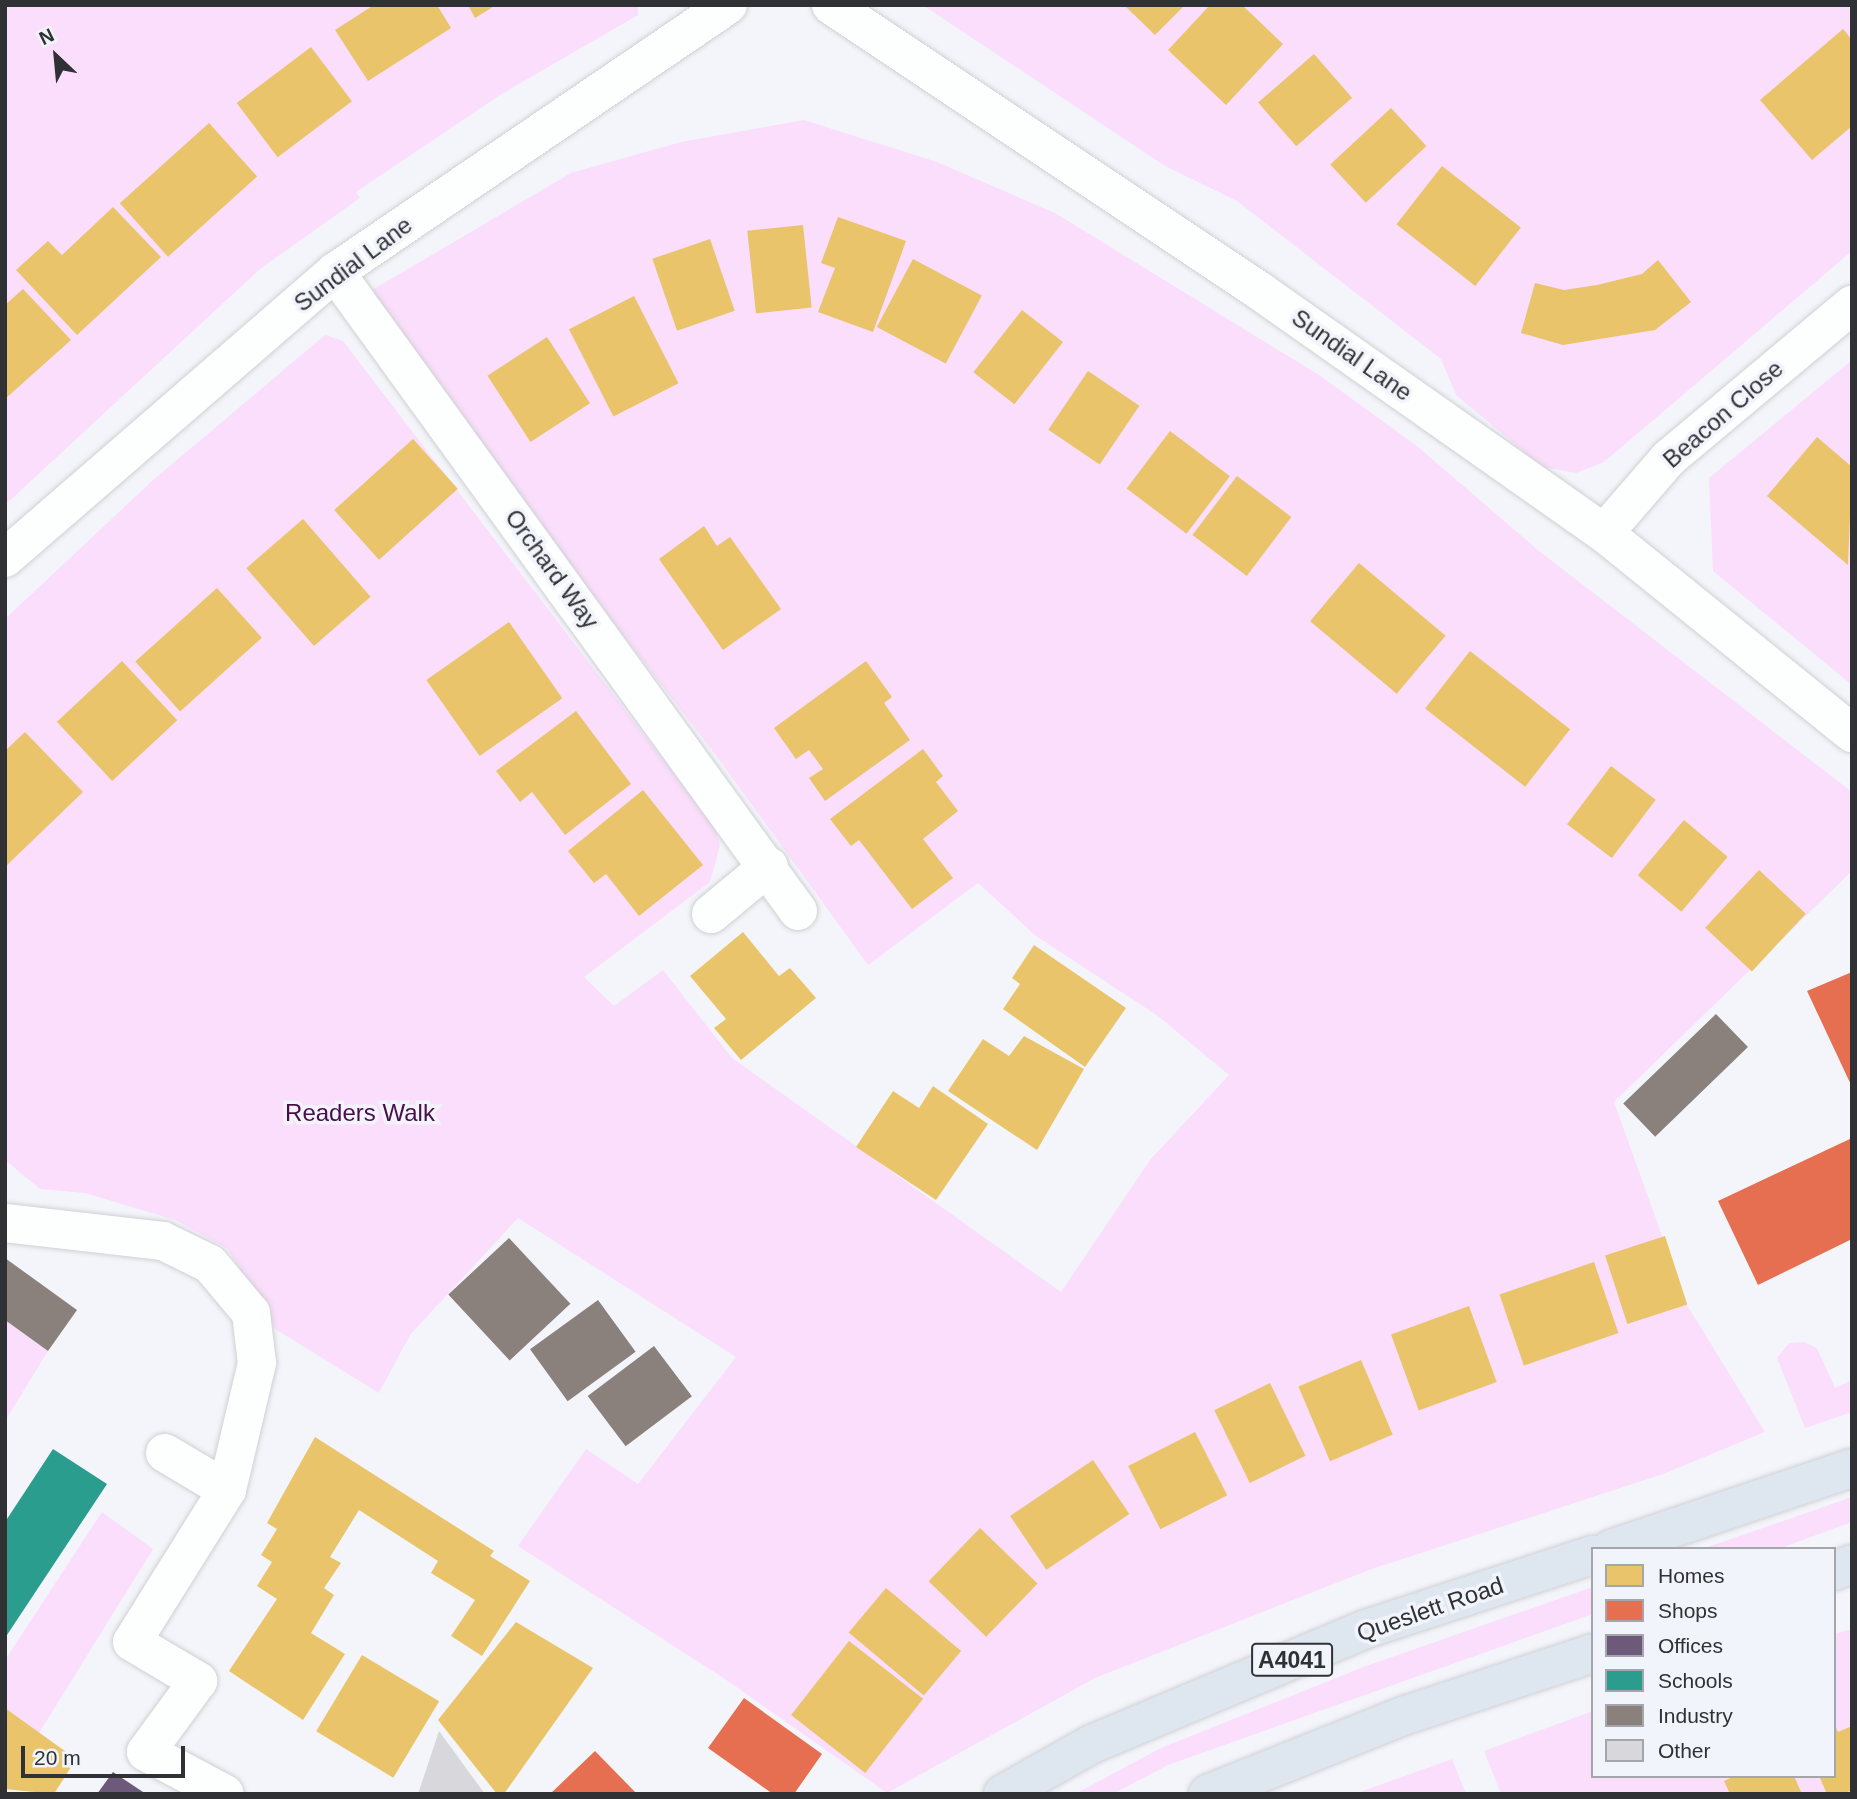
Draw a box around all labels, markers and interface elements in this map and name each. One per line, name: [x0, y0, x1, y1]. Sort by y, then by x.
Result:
north arrow: [21, 21, 91, 91]
text: N: [36, 24, 57, 49]
street label: Sundial Lane: [288, 210, 418, 318]
street label: Sundial Lane: [1286, 303, 1418, 407]
street label: Beacon Close: [1657, 354, 1789, 474]
street label: Orchard Way: [499, 504, 605, 634]
park label: Readers Walk: [285, 1099, 435, 1127]
legend: [1591, 1547, 1836, 1778]
text: Homes: [1658, 1564, 1725, 1587]
street label: Queslett Road: [1353, 1570, 1507, 1648]
text: Shops: [1658, 1599, 1718, 1622]
text: Offices: [1658, 1634, 1723, 1657]
road number: A4041: [1250, 1640, 1334, 1680]
text: Schools: [1658, 1669, 1733, 1692]
text: Industry: [1658, 1704, 1733, 1727]
scale bar: [24, 1732, 189, 1776]
text: Other: [1658, 1739, 1711, 1762]
text: 20 m: [34, 1746, 81, 1769]

